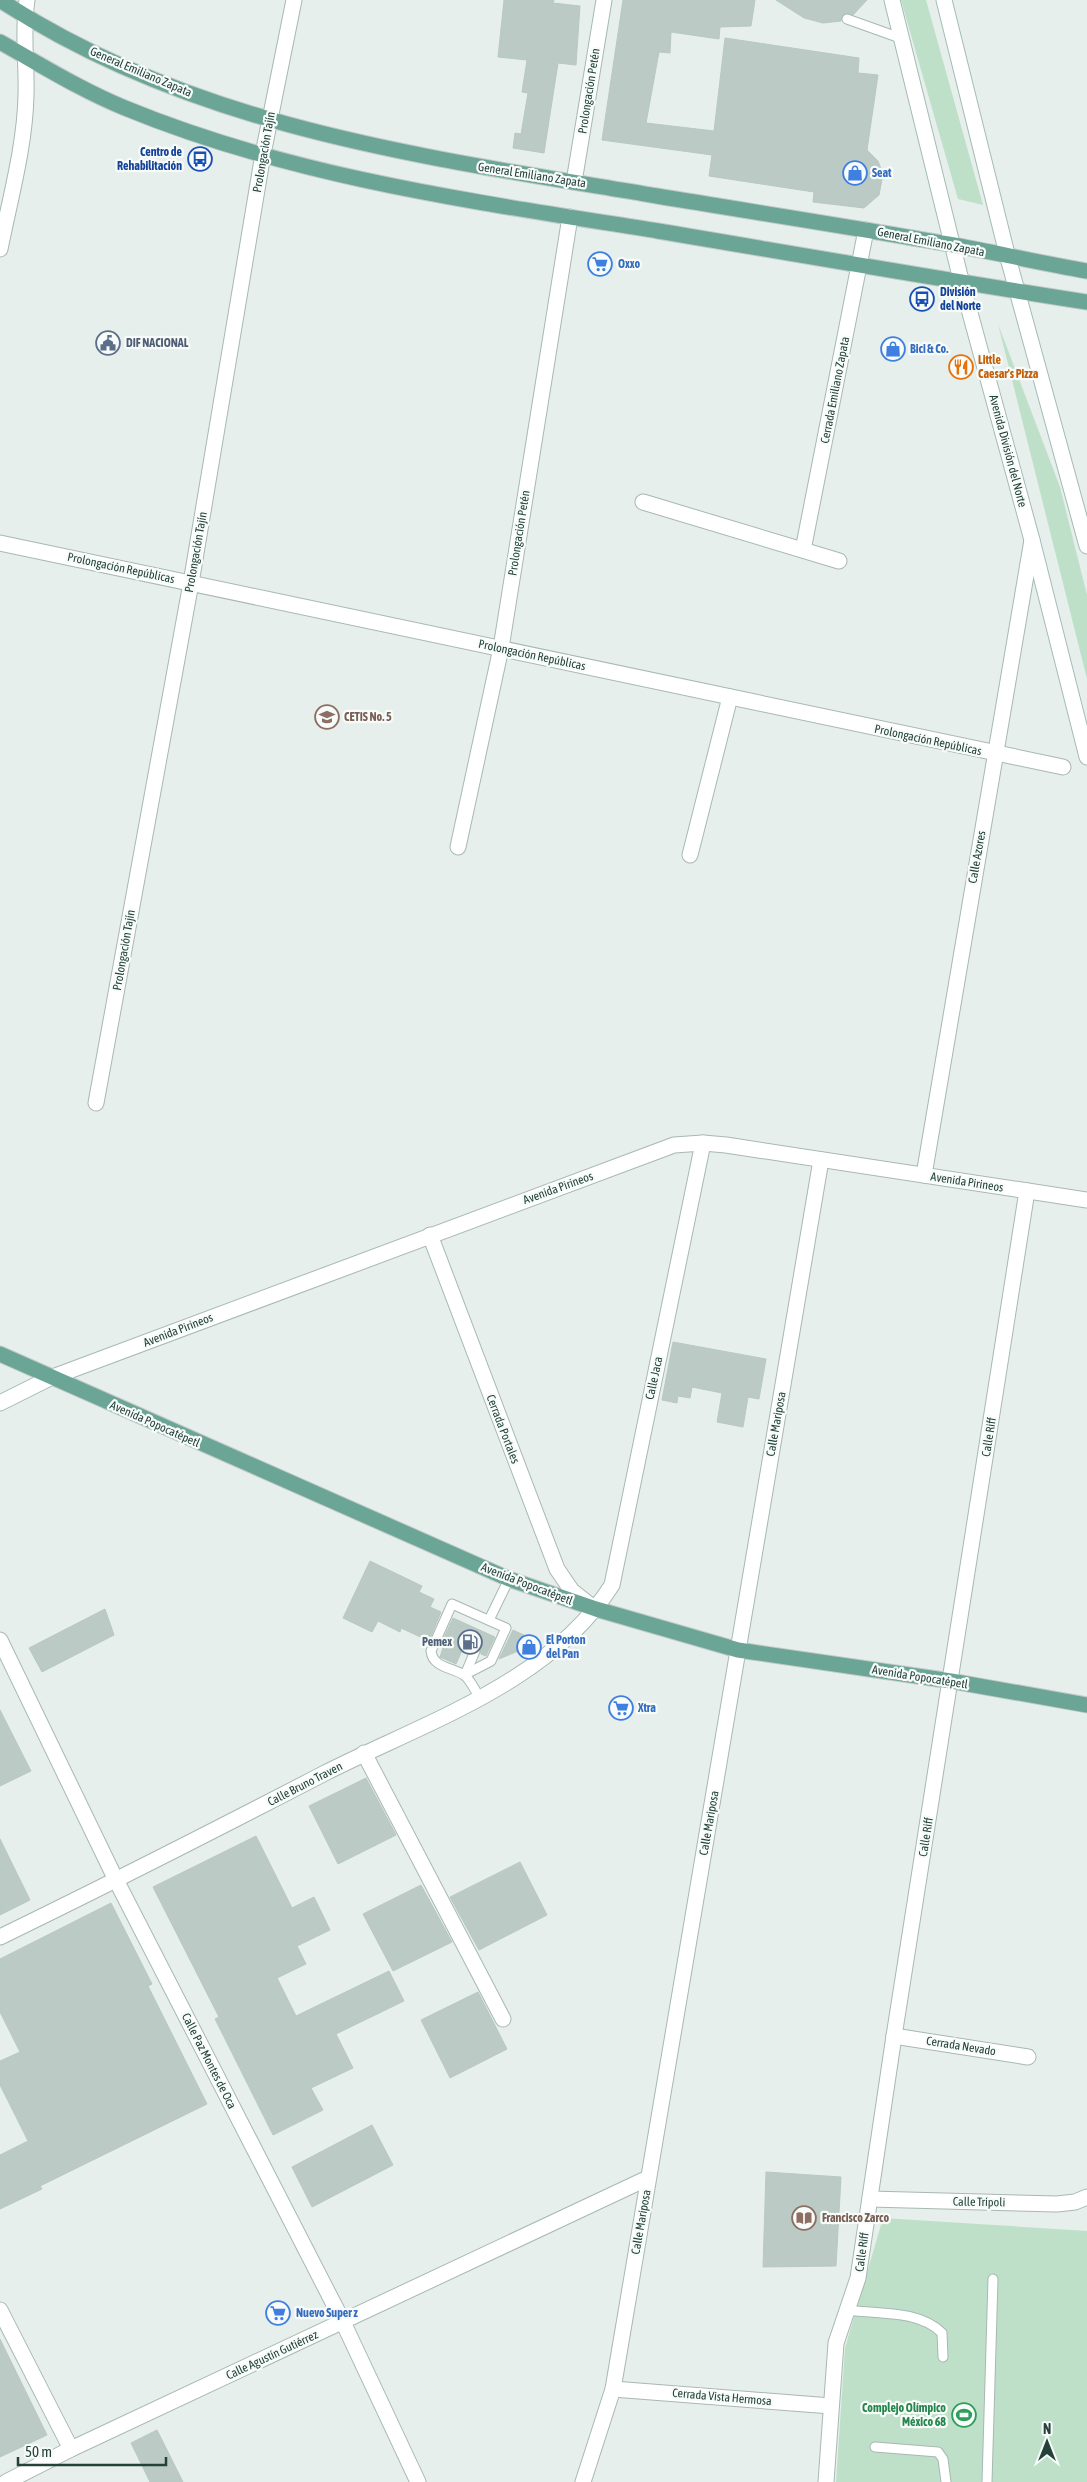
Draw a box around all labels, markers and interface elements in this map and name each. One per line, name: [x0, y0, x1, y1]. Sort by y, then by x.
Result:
street label: General Emiliano Zapata: [88, 44, 194, 100]
street label: Prolongación Petén: [575, 47, 603, 135]
street label: Prolongación Tajín: [250, 111, 278, 193]
place label: Centro de Rehabilitación: [117, 145, 183, 173]
bus stop icon: Centro de Rehabilitación: [187, 146, 213, 172]
street label: General Emiliano Zapata: [477, 160, 587, 190]
shop icon: Seat: [842, 160, 868, 186]
place label: Seat: [872, 166, 892, 180]
street label: General Emiliano Zapata: [876, 225, 986, 259]
supermarket icon: Oxxo: [587, 251, 613, 277]
place label: Oxxo: [618, 257, 641, 271]
place label: División del Norte: [940, 285, 981, 313]
bus stop icon: División del Norte: [909, 286, 935, 312]
public building icon: DIF NACIONAL: [95, 330, 121, 356]
street label: Cerrada Emiliano Zapata: [818, 335, 852, 445]
place label: DIF NACIONAL: [126, 336, 189, 350]
shop icon: Bici & Co.: [880, 336, 906, 362]
place label: Bici & Co.: [910, 342, 948, 356]
place label: Little Caesar's Pizza: [978, 353, 1039, 381]
restaurant icon: Little Caesar's Pizza: [948, 354, 974, 380]
street label: Avenida División del Norte: [986, 393, 1030, 509]
street label: Prolongación Petén: [505, 489, 533, 577]
street label: Prolongación Tajín: [182, 511, 210, 593]
street label: Prolongación Repúblicas: [66, 550, 176, 586]
street label: Prolongación Repúblicas: [477, 637, 587, 673]
school or university icon: CETIS No. 5: [314, 704, 340, 730]
place label: CETIS No. 5: [344, 710, 392, 724]
street label: Prolongación Repúblicas: [873, 722, 983, 758]
street label: Calle Azores: [965, 830, 989, 884]
street label: Prolongación Tajín: [110, 909, 138, 991]
street label: Avenida Pirineos: [521, 1169, 595, 1207]
street label: Avenida Pirineos: [930, 1169, 1004, 1195]
street label: Avenida Pirineos: [141, 1310, 215, 1350]
street label: Calle Jaca: [643, 1355, 665, 1401]
street label: Calle Mariposa: [763, 1391, 789, 1457]
street label: Cerrada Portales: [483, 1393, 523, 1465]
street label: Avenida Popocatépetl: [108, 1398, 203, 1450]
street label: Calle Riff: [979, 1416, 999, 1458]
street label: Avenida Popocatépetl: [479, 1560, 576, 1608]
fuel station icon: Pemex: [457, 1629, 483, 1655]
place label: El Porton del Pan: [546, 1633, 586, 1661]
shop icon: El Porton del Pan: [516, 1634, 542, 1660]
place label: Pemex: [422, 1635, 452, 1649]
street label: Avenida Popocatépetl: [871, 1663, 970, 1692]
supermarket icon: Xtra: [608, 1695, 634, 1721]
place label: Xtra: [637, 1701, 656, 1715]
street label: Calle Bruno Traven: [265, 1759, 345, 1809]
street label: Calle Mariposa: [696, 1790, 722, 1856]
street label: Calle Riff: [916, 1816, 936, 1858]
street label: Calle Paz Montes de Oca: [179, 2011, 239, 2111]
street label: Cerrada Nevado: [925, 2034, 997, 2058]
street label: Calle Mariposa: [628, 2189, 654, 2255]
street label: Calle Trípoli: [953, 2195, 1005, 2209]
library icon: Francisco Zarco: [791, 2205, 817, 2231]
place label: Francisco Zarco: [822, 2211, 889, 2225]
street label: Calle Riff: [852, 2231, 872, 2273]
supermarket icon: Nuevo Super z: [265, 2300, 291, 2326]
place label: Nuevo Super z: [296, 2306, 358, 2320]
street label: Calle Agustín Gutiérrez: [224, 2327, 321, 2382]
street label: Cerrada Vista Hermosa: [672, 2386, 772, 2408]
place label: Complejo Olímpico México 68: [862, 2401, 946, 2429]
sports icon: Complejo Olímpico México 68: [951, 2402, 977, 2428]
north arrow: [1022, 2417, 1072, 2467]
text: N: [1043, 2421, 1051, 2437]
scale bar: [18, 2434, 165, 2466]
text: 50 m: [25, 2443, 52, 2460]

